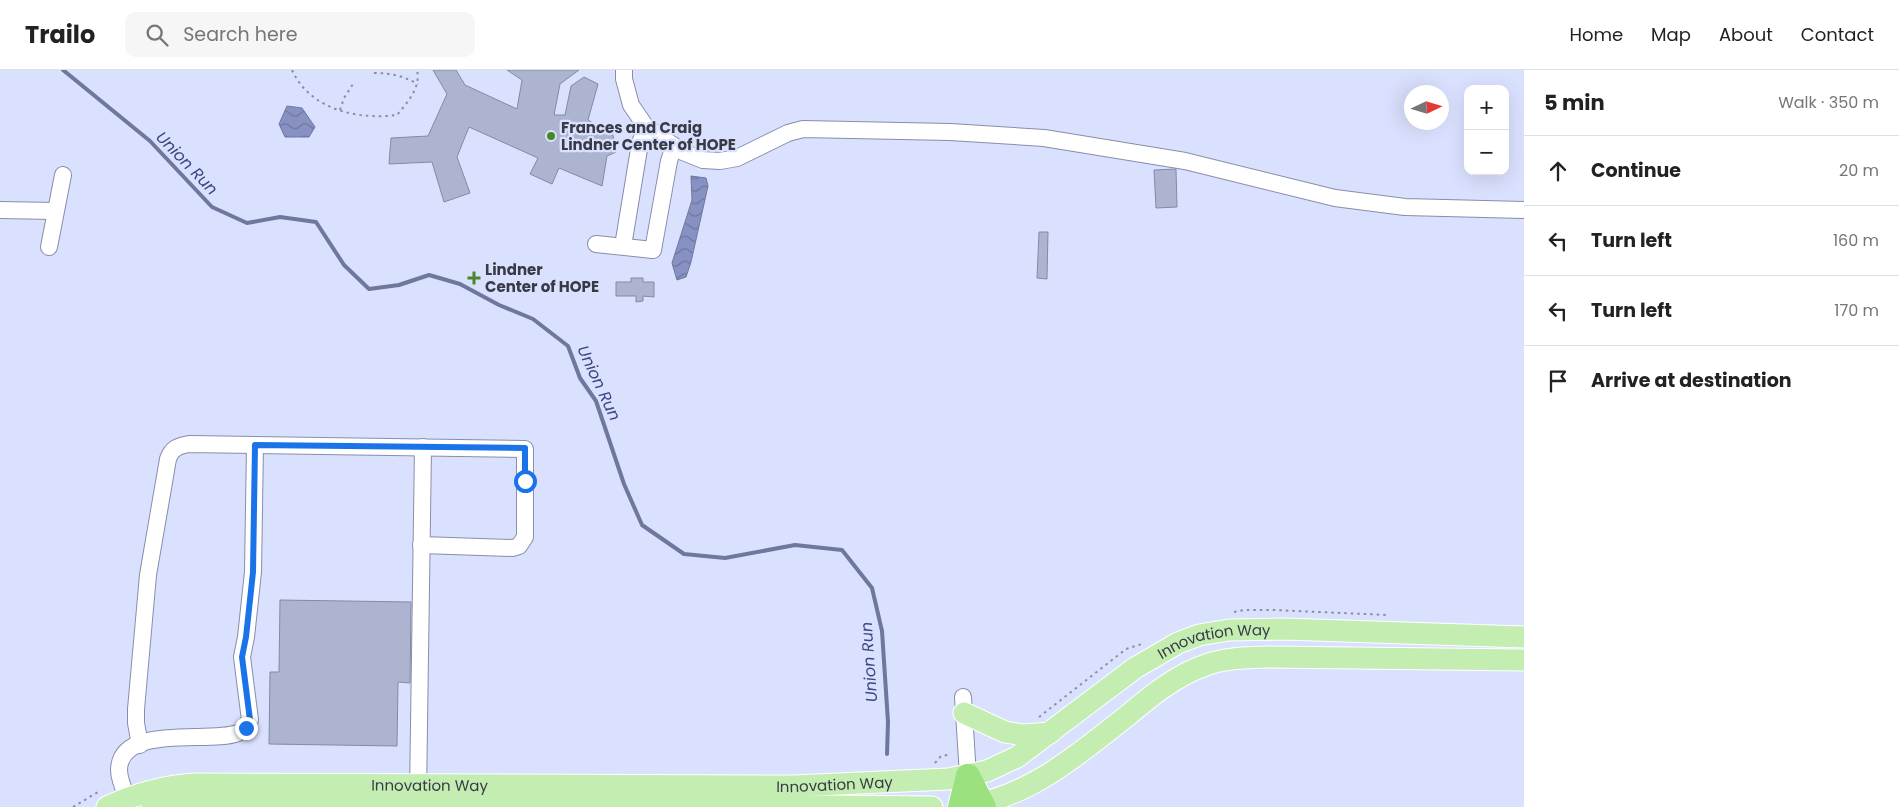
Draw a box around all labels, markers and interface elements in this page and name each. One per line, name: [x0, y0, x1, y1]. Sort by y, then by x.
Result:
search box: [125, 12, 475, 57]
text: Trailo: [25, 18, 95, 51]
icon: search: [143, 21, 171, 49]
text: Search here: [183, 21, 298, 48]
text: Home: [1569, 22, 1623, 47]
text: Map: [1651, 22, 1691, 47]
text: About: [1719, 22, 1773, 47]
text: Contact: [1801, 22, 1874, 47]
north arrow: [1404, 85, 1449, 130]
map controls: [1464, 85, 1509, 175]
button: +: [1464, 85, 1509, 130]
text: 5 min: [1544, 88, 1605, 117]
text: Walk · 350 m: [1778, 91, 1879, 114]
place label: Frances and Craig Lindner Center of HOPE: [561, 117, 736, 155]
water label: Union Run: [151, 126, 223, 200]
marker: Frances and Craig Lindner Center of HOPE: [545, 130, 557, 142]
button: −: [1464, 130, 1509, 175]
icon: ahead: [1544, 157, 1572, 185]
text: Continue: [1591, 157, 1681, 184]
text: 20 m: [1839, 159, 1879, 182]
icon: left: [1544, 227, 1572, 255]
text: Turn left: [1591, 227, 1672, 254]
text: 160 m: [1833, 229, 1879, 252]
place label: Lindner Center of HOPE: [485, 259, 599, 297]
marker: Lindner Center of HOPE: [467, 271, 481, 285]
icon: left: [1544, 297, 1572, 325]
text: Turn left: [1591, 297, 1672, 324]
text: 170 m: [1834, 299, 1879, 322]
water label: Union Run: [572, 342, 626, 424]
icon: arrive: [1544, 367, 1572, 395]
text: Arrive at destination: [1591, 367, 1792, 394]
route start: [514, 470, 537, 493]
street label: Innovation Way: [1153, 619, 1271, 663]
water label: Union Run: [855, 621, 883, 703]
route end: [235, 717, 258, 740]
street label: Innovation Way: [776, 771, 894, 797]
street label: Innovation Way: [371, 774, 488, 795]

